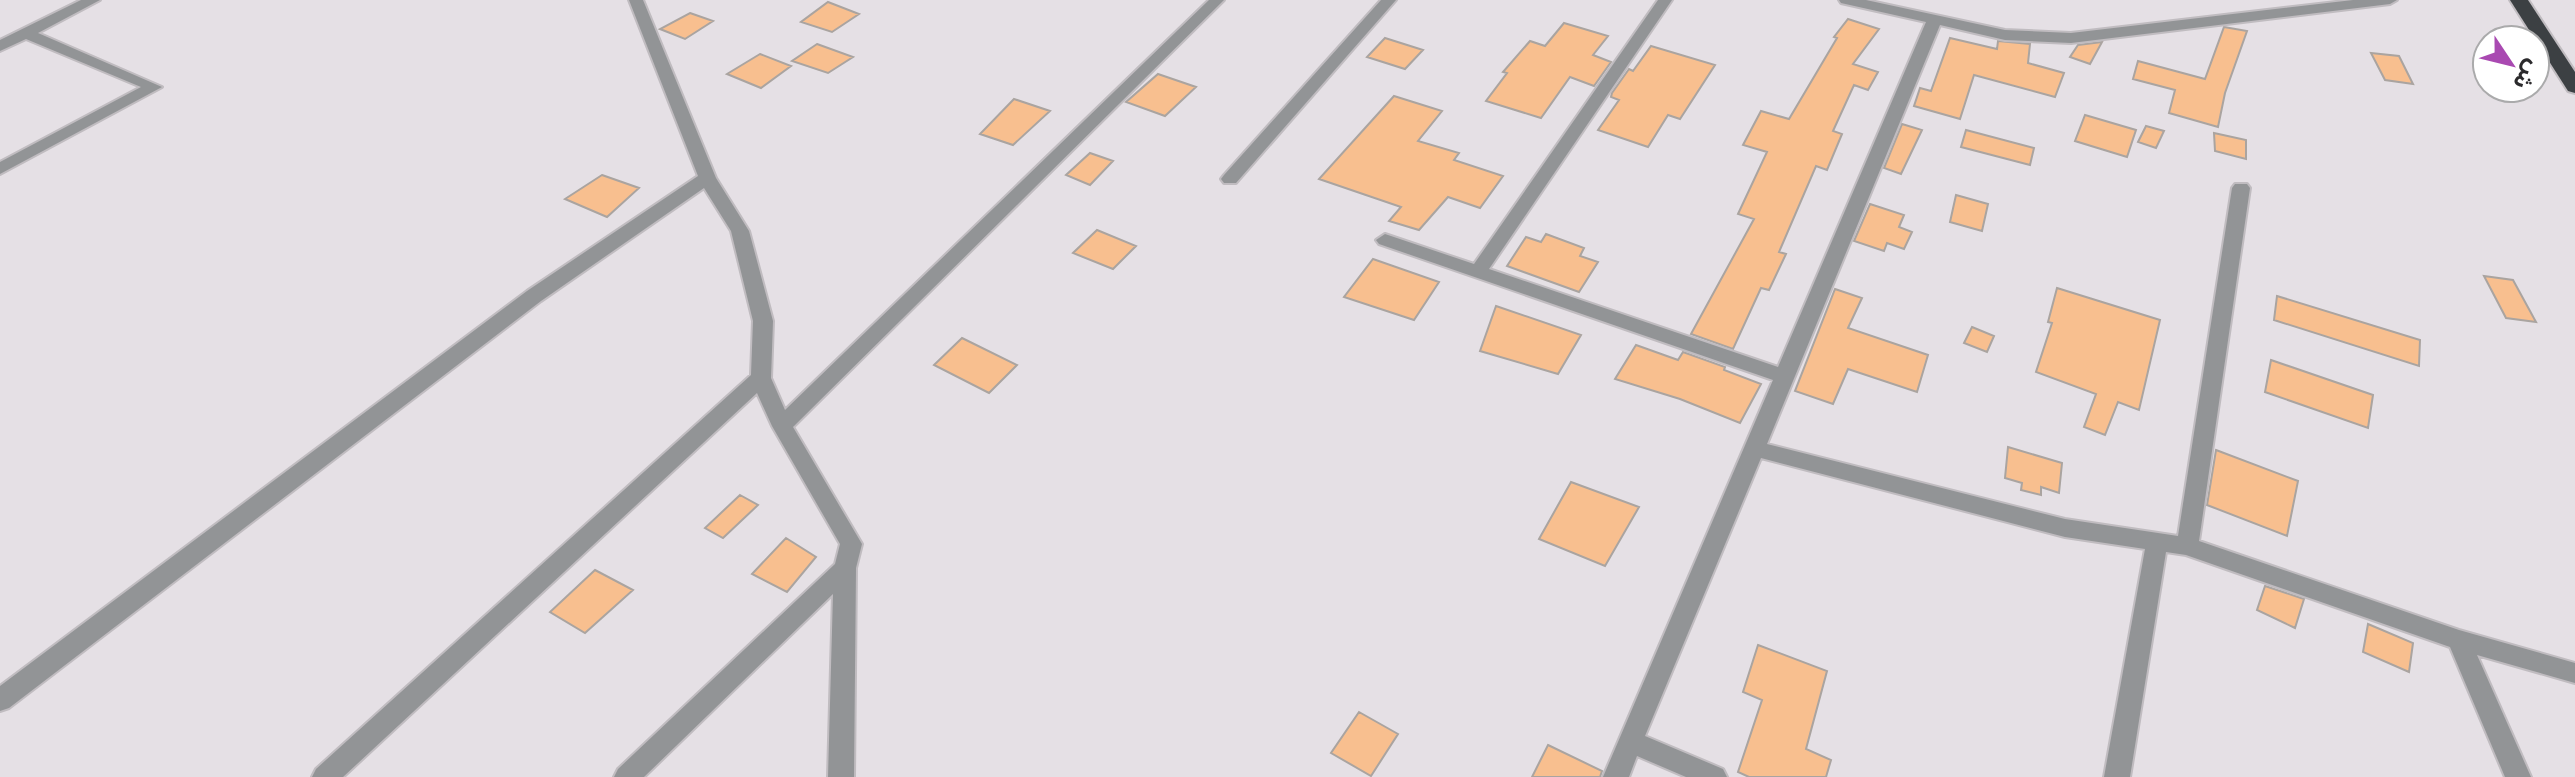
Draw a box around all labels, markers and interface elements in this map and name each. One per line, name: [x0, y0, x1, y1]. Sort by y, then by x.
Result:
north arrow: [2471, 24, 2551, 104]
text: ش: [2506, 55, 2547, 96]

